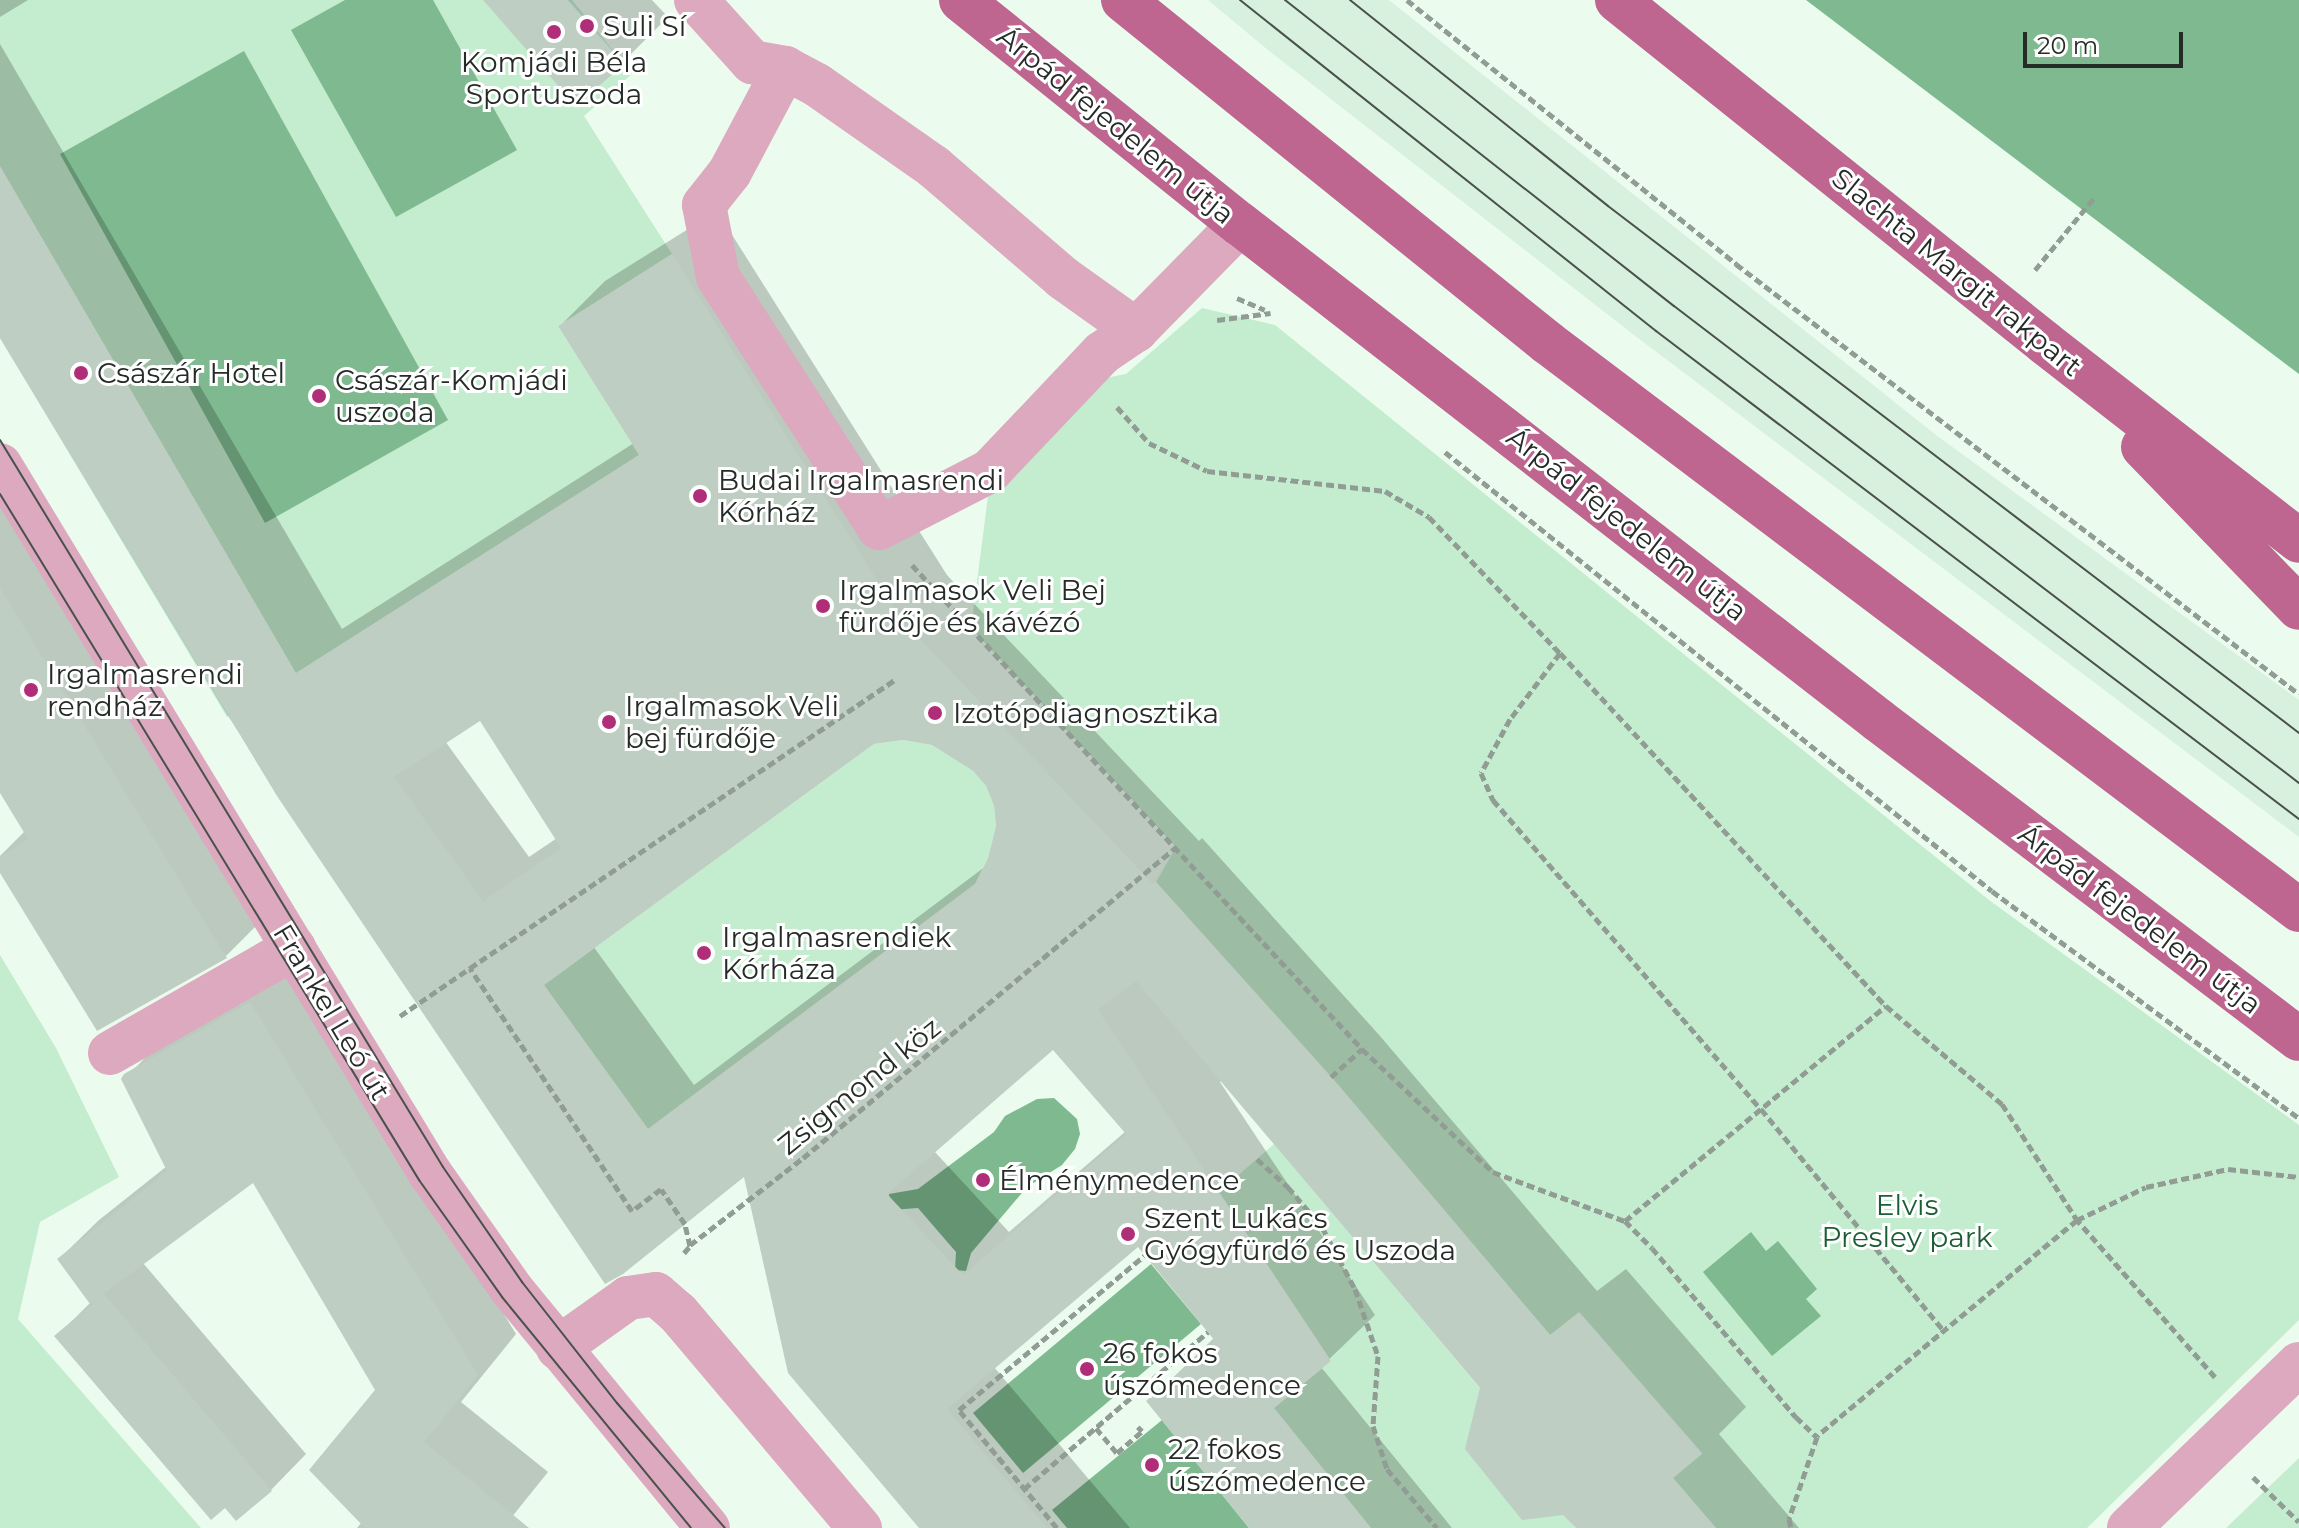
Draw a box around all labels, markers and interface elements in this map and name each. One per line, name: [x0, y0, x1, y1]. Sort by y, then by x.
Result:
place label: Suli Sí: [603, 9, 686, 43]
scale bar: [2027, 16, 2187, 66]
marker: Suli Sí: [578, 17, 596, 35]
street label: Árpád fejedelem útja: [991, 19, 1241, 231]
marker: Komjádi Béla Sportuszoda: [545, 23, 563, 41]
text: 20 m: [2037, 31, 2098, 60]
place label: Komjádi Béla Sportuszoda: [461, 45, 647, 111]
street label: Slachta Margit rakpart: [1825, 161, 2089, 383]
place label: Császár Hotel: [97, 356, 285, 390]
place label: Császár-Komjádi uszoda: [335, 363, 568, 429]
marker: Császár Hotel: [72, 364, 90, 382]
marker: Császár-Komjádi uszoda: [310, 387, 328, 405]
street label: Árpád fejedelem útja: [1500, 420, 1754, 628]
place label: Budai Irgalmasrendi Kórház: [718, 463, 1004, 529]
marker: Budai Irgalmasrendi Kórház: [689, 485, 711, 507]
place label: Irgalmasok Veli Bej fürdője és kávézó: [839, 573, 1106, 639]
marker: Irgalmasok Veli Bej fürdője és kávézó: [814, 597, 832, 615]
place label: Irgalmasrendi rendház: [47, 657, 243, 723]
marker: Irgalmasrendi rendház: [22, 681, 40, 699]
place label: Irgalmasok Veli bej fürdője: [625, 689, 839, 755]
place label: Izotópdiagnosztika: [953, 696, 1219, 730]
marker: Izotópdiagnosztika: [924, 702, 946, 724]
marker: Irgalmasok Veli bej fürdője: [600, 713, 618, 731]
street label: Árpád fejedelem útja: [2012, 817, 2268, 1021]
street label: Frankel Leó út: [266, 918, 398, 1106]
place label: Irgalmasrendiek Kórháza: [722, 920, 951, 986]
marker: Irgalmasrendiek Kórháza: [693, 942, 715, 964]
street label: Zsigmond köz: [771, 1010, 947, 1162]
place label: Élménymedence: [999, 1163, 1239, 1197]
marker: Élménymedence: [974, 1171, 992, 1189]
park label: Elvis Presley park: [1822, 1188, 1992, 1254]
place label: Szent Lukács Gyógyfürdő és Uszoda: [1144, 1201, 1456, 1267]
marker: Szent Lukács Gyógyfürdő és Uszoda: [1119, 1225, 1137, 1243]
place label: 26 fokos úszómedence: [1103, 1336, 1301, 1402]
marker: 26 fokos úszómedence: [1078, 1360, 1096, 1378]
place label: 22 fokos úszómedence: [1168, 1432, 1366, 1498]
marker: 22 fokos úszómedence: [1143, 1456, 1161, 1474]

